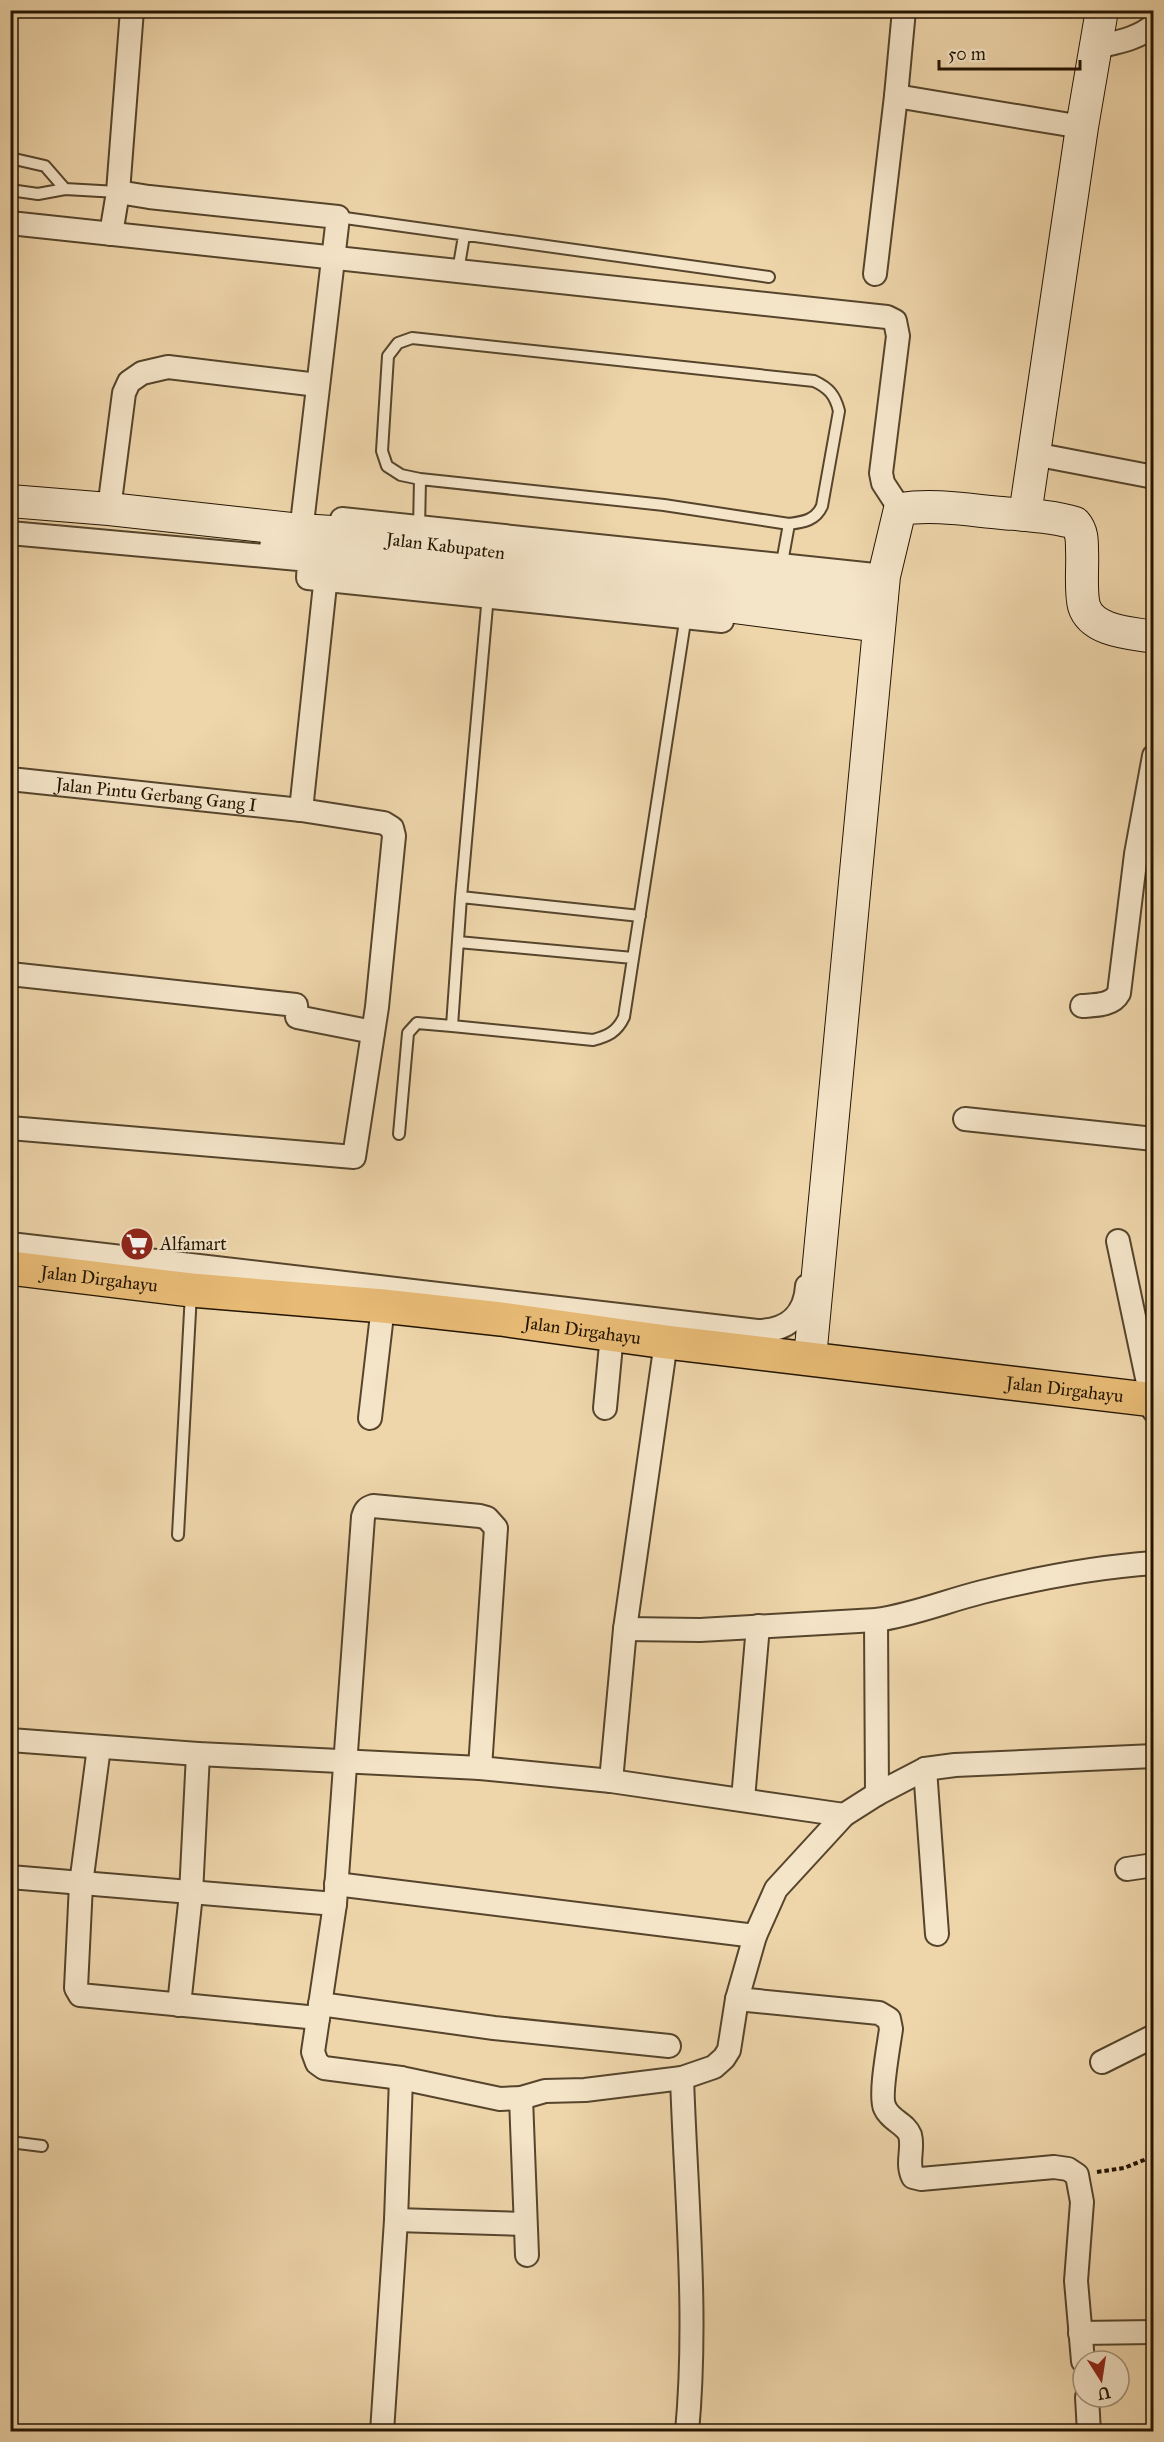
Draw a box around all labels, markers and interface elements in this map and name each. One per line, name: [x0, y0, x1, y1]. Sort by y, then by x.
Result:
scale bar: [939, 33, 1080, 71]
text: 50 m: [948, 43, 986, 65]
street label: Jalan Kabupaten: [383, 528, 507, 564]
street label: Jalan Pintu Gerbang Gang I: [53, 773, 258, 816]
supermarket icon: Alfamart: [119, 1226, 155, 1262]
place label: Alfamart: [159, 1233, 227, 1255]
street label: Jalan Dirgahayu: [37, 1261, 160, 1297]
street label: Jalan Dirgahayu: [520, 1311, 643, 1349]
street label: Jalan Dirgahayu: [1003, 1371, 1125, 1407]
north arrow: [1071, 2349, 1131, 2409]
text: U: [1096, 2383, 1112, 2404]

